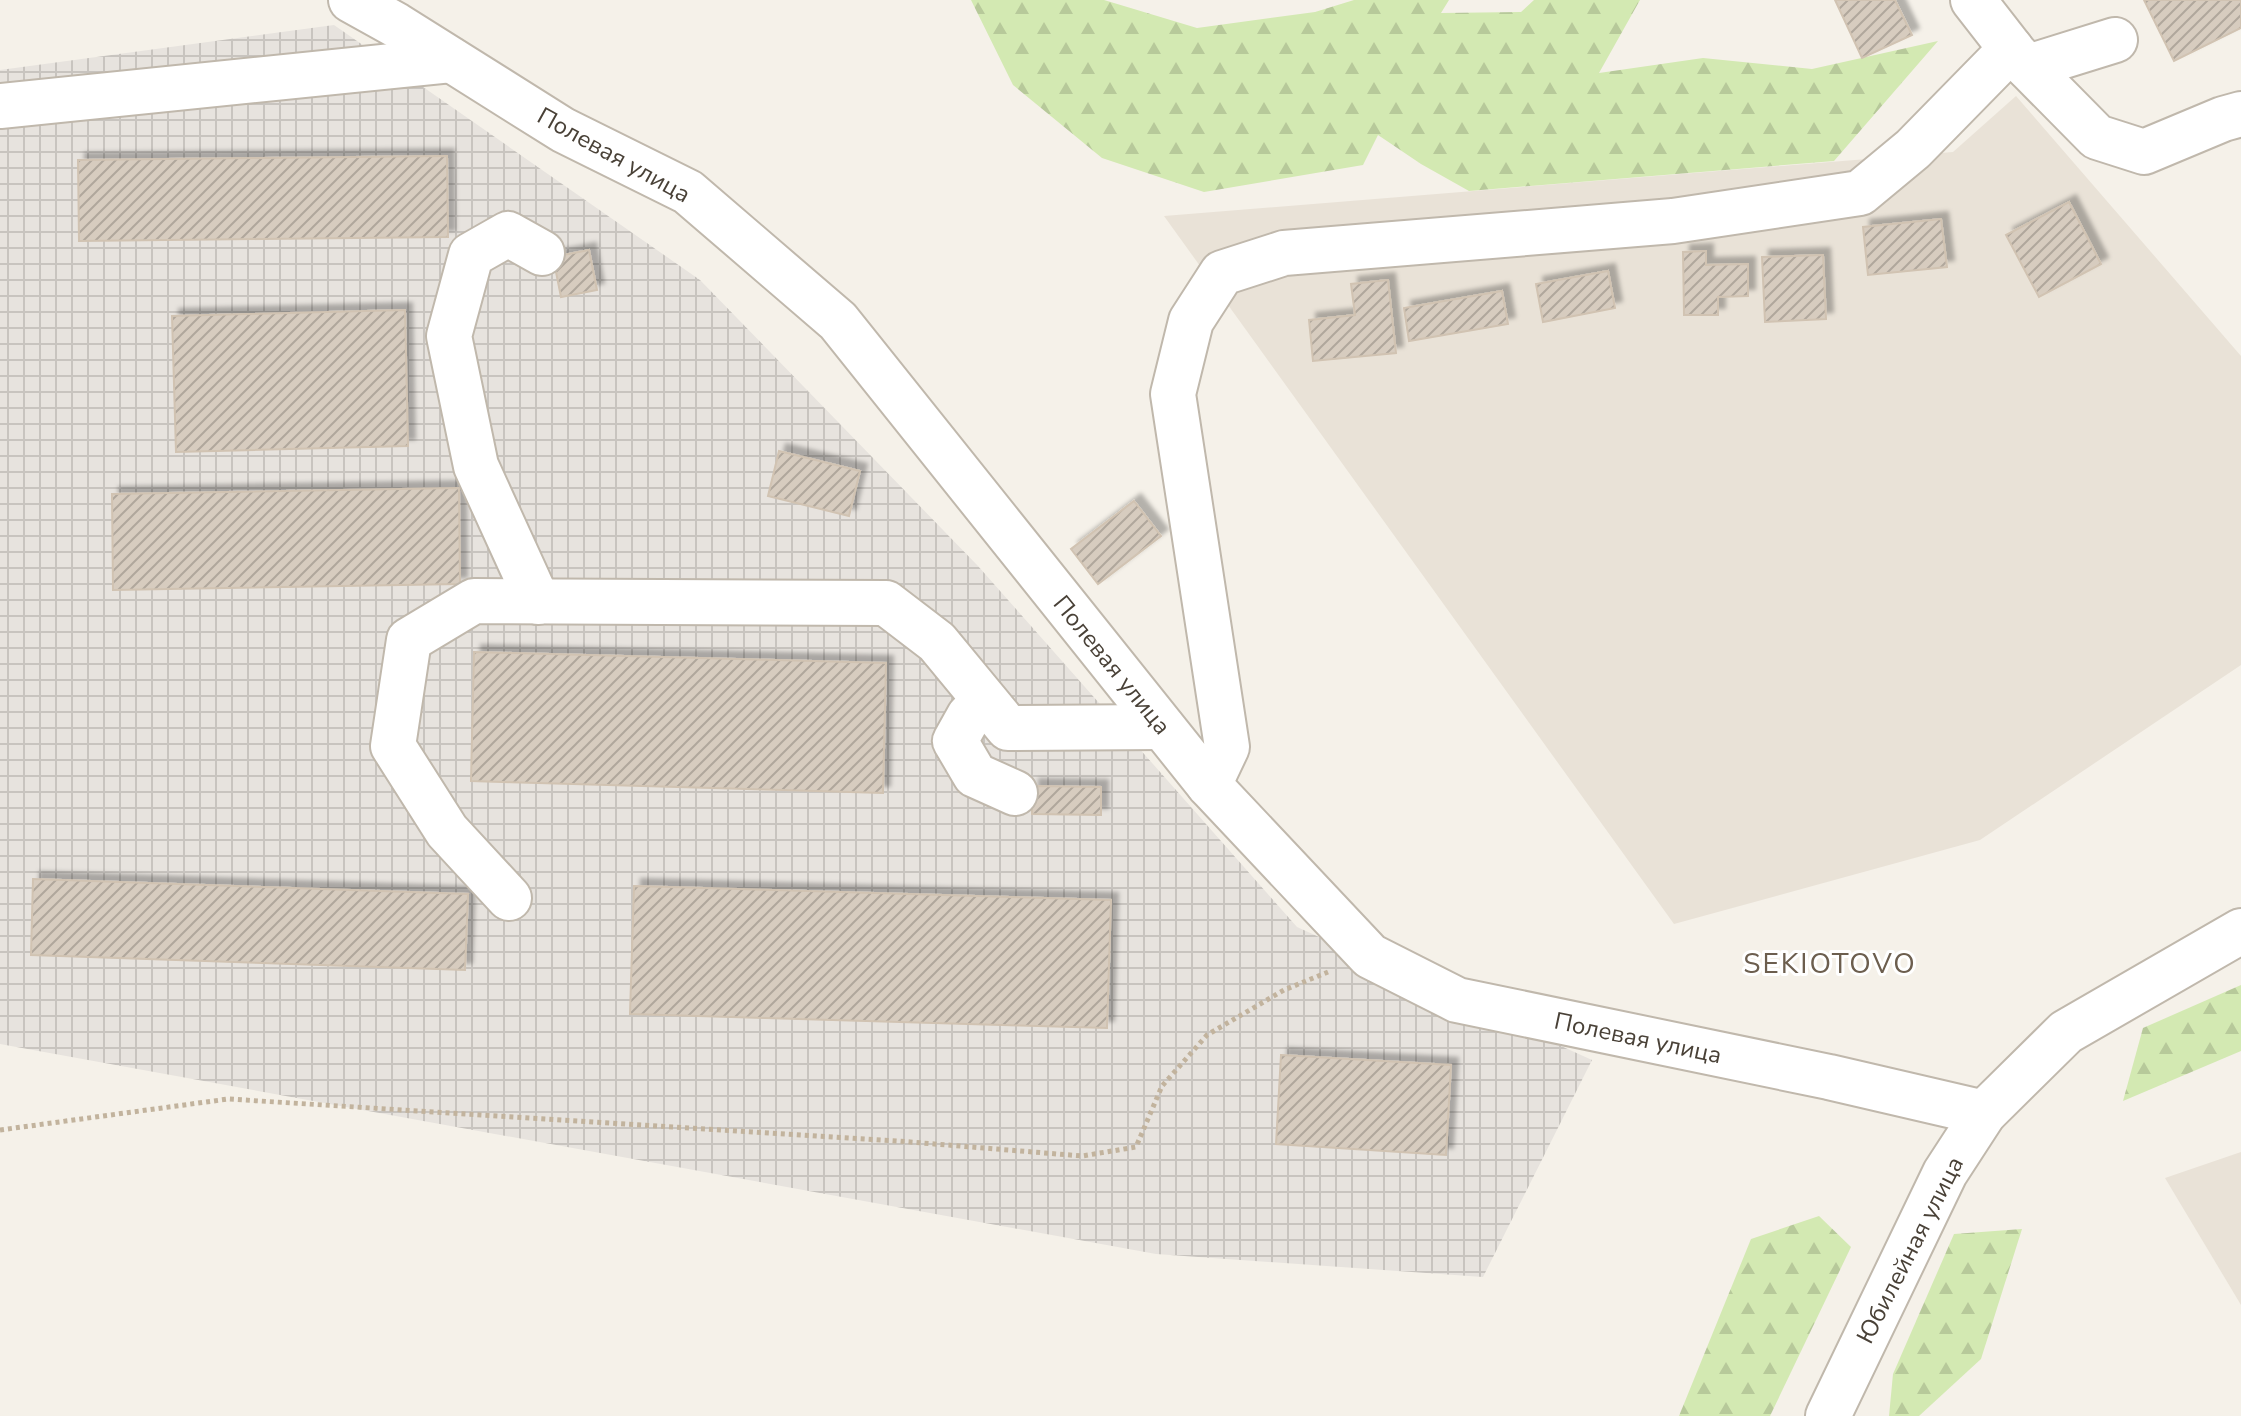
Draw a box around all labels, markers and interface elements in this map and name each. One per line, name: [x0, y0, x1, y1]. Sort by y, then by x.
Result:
street label: Полевая улица: [532, 100, 696, 210]
street label: Полевая улица: [1046, 589, 1178, 741]
district label: SEKIOTOVO: [1743, 945, 1917, 983]
street label: Полевая улица: [1551, 1005, 1725, 1071]
street label: Юбилейная улица: [1849, 1151, 1971, 1349]

